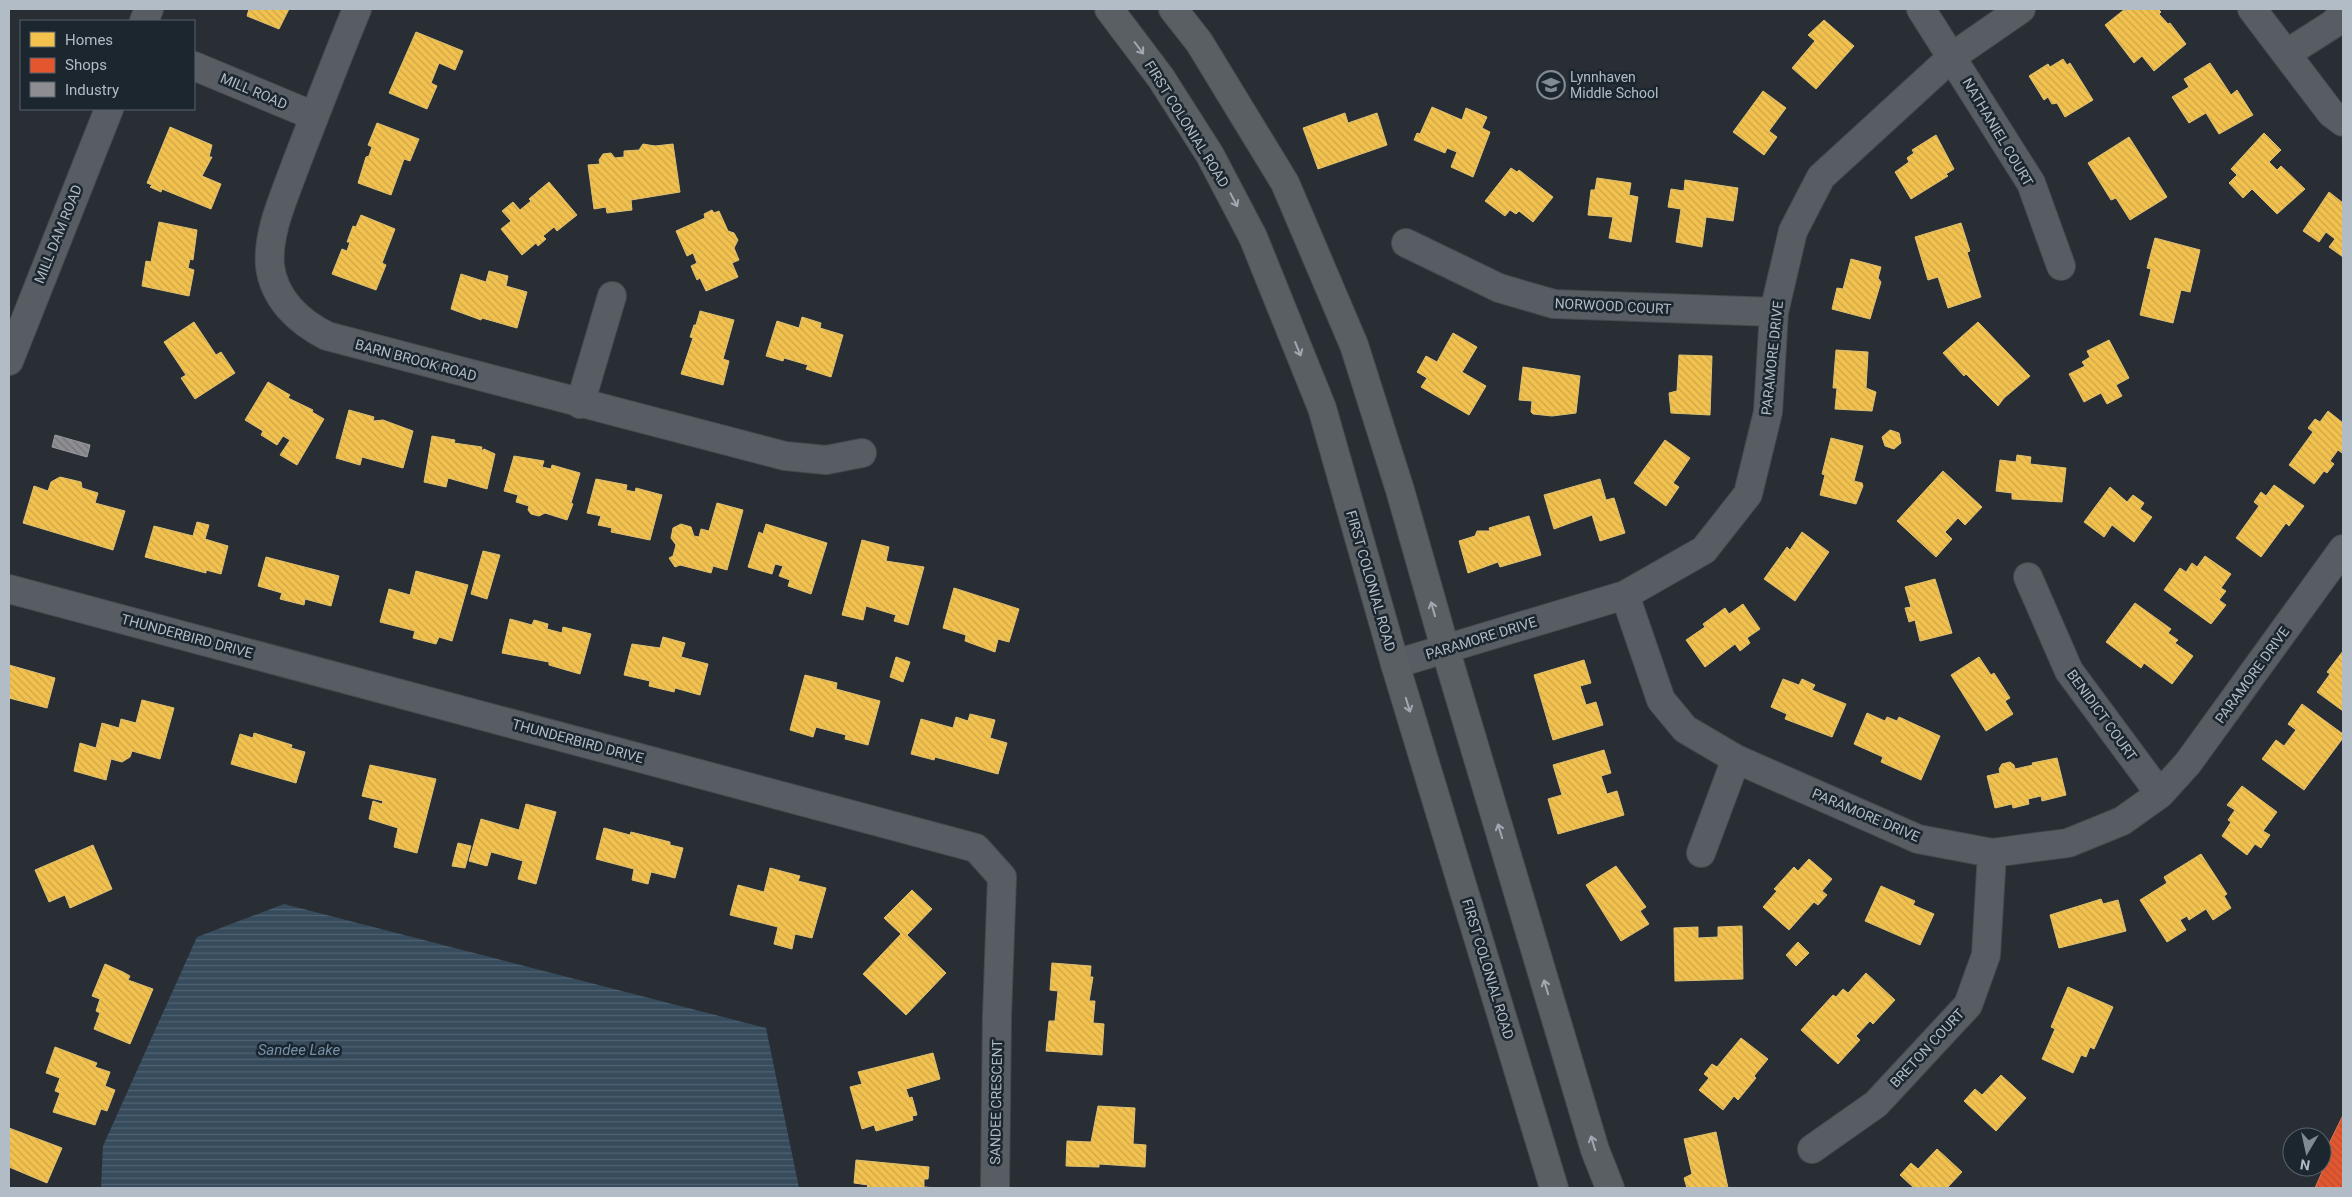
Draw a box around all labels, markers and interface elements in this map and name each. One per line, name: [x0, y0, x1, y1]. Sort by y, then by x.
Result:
legend: [20, 20, 195, 110]
text: Homes: [65, 31, 113, 49]
one-way arrow: [1133, 41, 1144, 54]
text: Shops: [65, 56, 107, 74]
street label: FIRST COLONIAL ROAD: [1142, 58, 1232, 190]
place label: Lynnhaven Middle School: [1570, 69, 1658, 101]
street label: MILL ROAD: [218, 70, 290, 112]
school or university icon: Lynnhaven Middle School: [1536, 70, 1566, 100]
street label: NATHANIEL COURT: [1959, 75, 2037, 189]
text: Industry: [65, 81, 119, 99]
street label: MILL DAM ROAD: [31, 182, 85, 286]
one-way arrow: [1229, 193, 1239, 208]
street label: NORWOOD COURT: [1554, 295, 1672, 317]
street label: PARAMORE DRIVE: [1758, 300, 1786, 416]
street label: BARN BROOK ROAD: [353, 336, 479, 384]
one-way arrow: [1294, 341, 1303, 356]
street label: FIRST COLONIAL ROAD: [1343, 509, 1399, 653]
one-way arrow: [1428, 601, 1438, 617]
street label: THUNDERBIRD DRIVE: [119, 611, 255, 661]
street label: PARAMORE DRIVE: [1424, 613, 1538, 662]
street label: PARAMORE DRIVE: [2212, 624, 2292, 726]
street label: BENIDICT COURT: [2064, 667, 2141, 764]
one-way arrow: [1403, 697, 1413, 713]
street label: THUNDERBIRD DRIVE: [510, 716, 646, 766]
street label: PARAMORE DRIVE: [1810, 785, 1922, 845]
one-way arrow: [1494, 824, 1504, 840]
street label: FIRST COLONIAL ROAD: [1459, 897, 1517, 1041]
one-way arrow: [1541, 980, 1551, 996]
street label: BRETON COURT: [1887, 1005, 1968, 1090]
street label: SANDEE CRESCENT: [987, 1039, 1005, 1165]
water label: Sandee Lake: [258, 1041, 341, 1059]
north arrow: [2282, 1127, 2332, 1177]
one-way arrow: [1587, 1135, 1597, 1151]
text: N: [2299, 1156, 2311, 1174]

